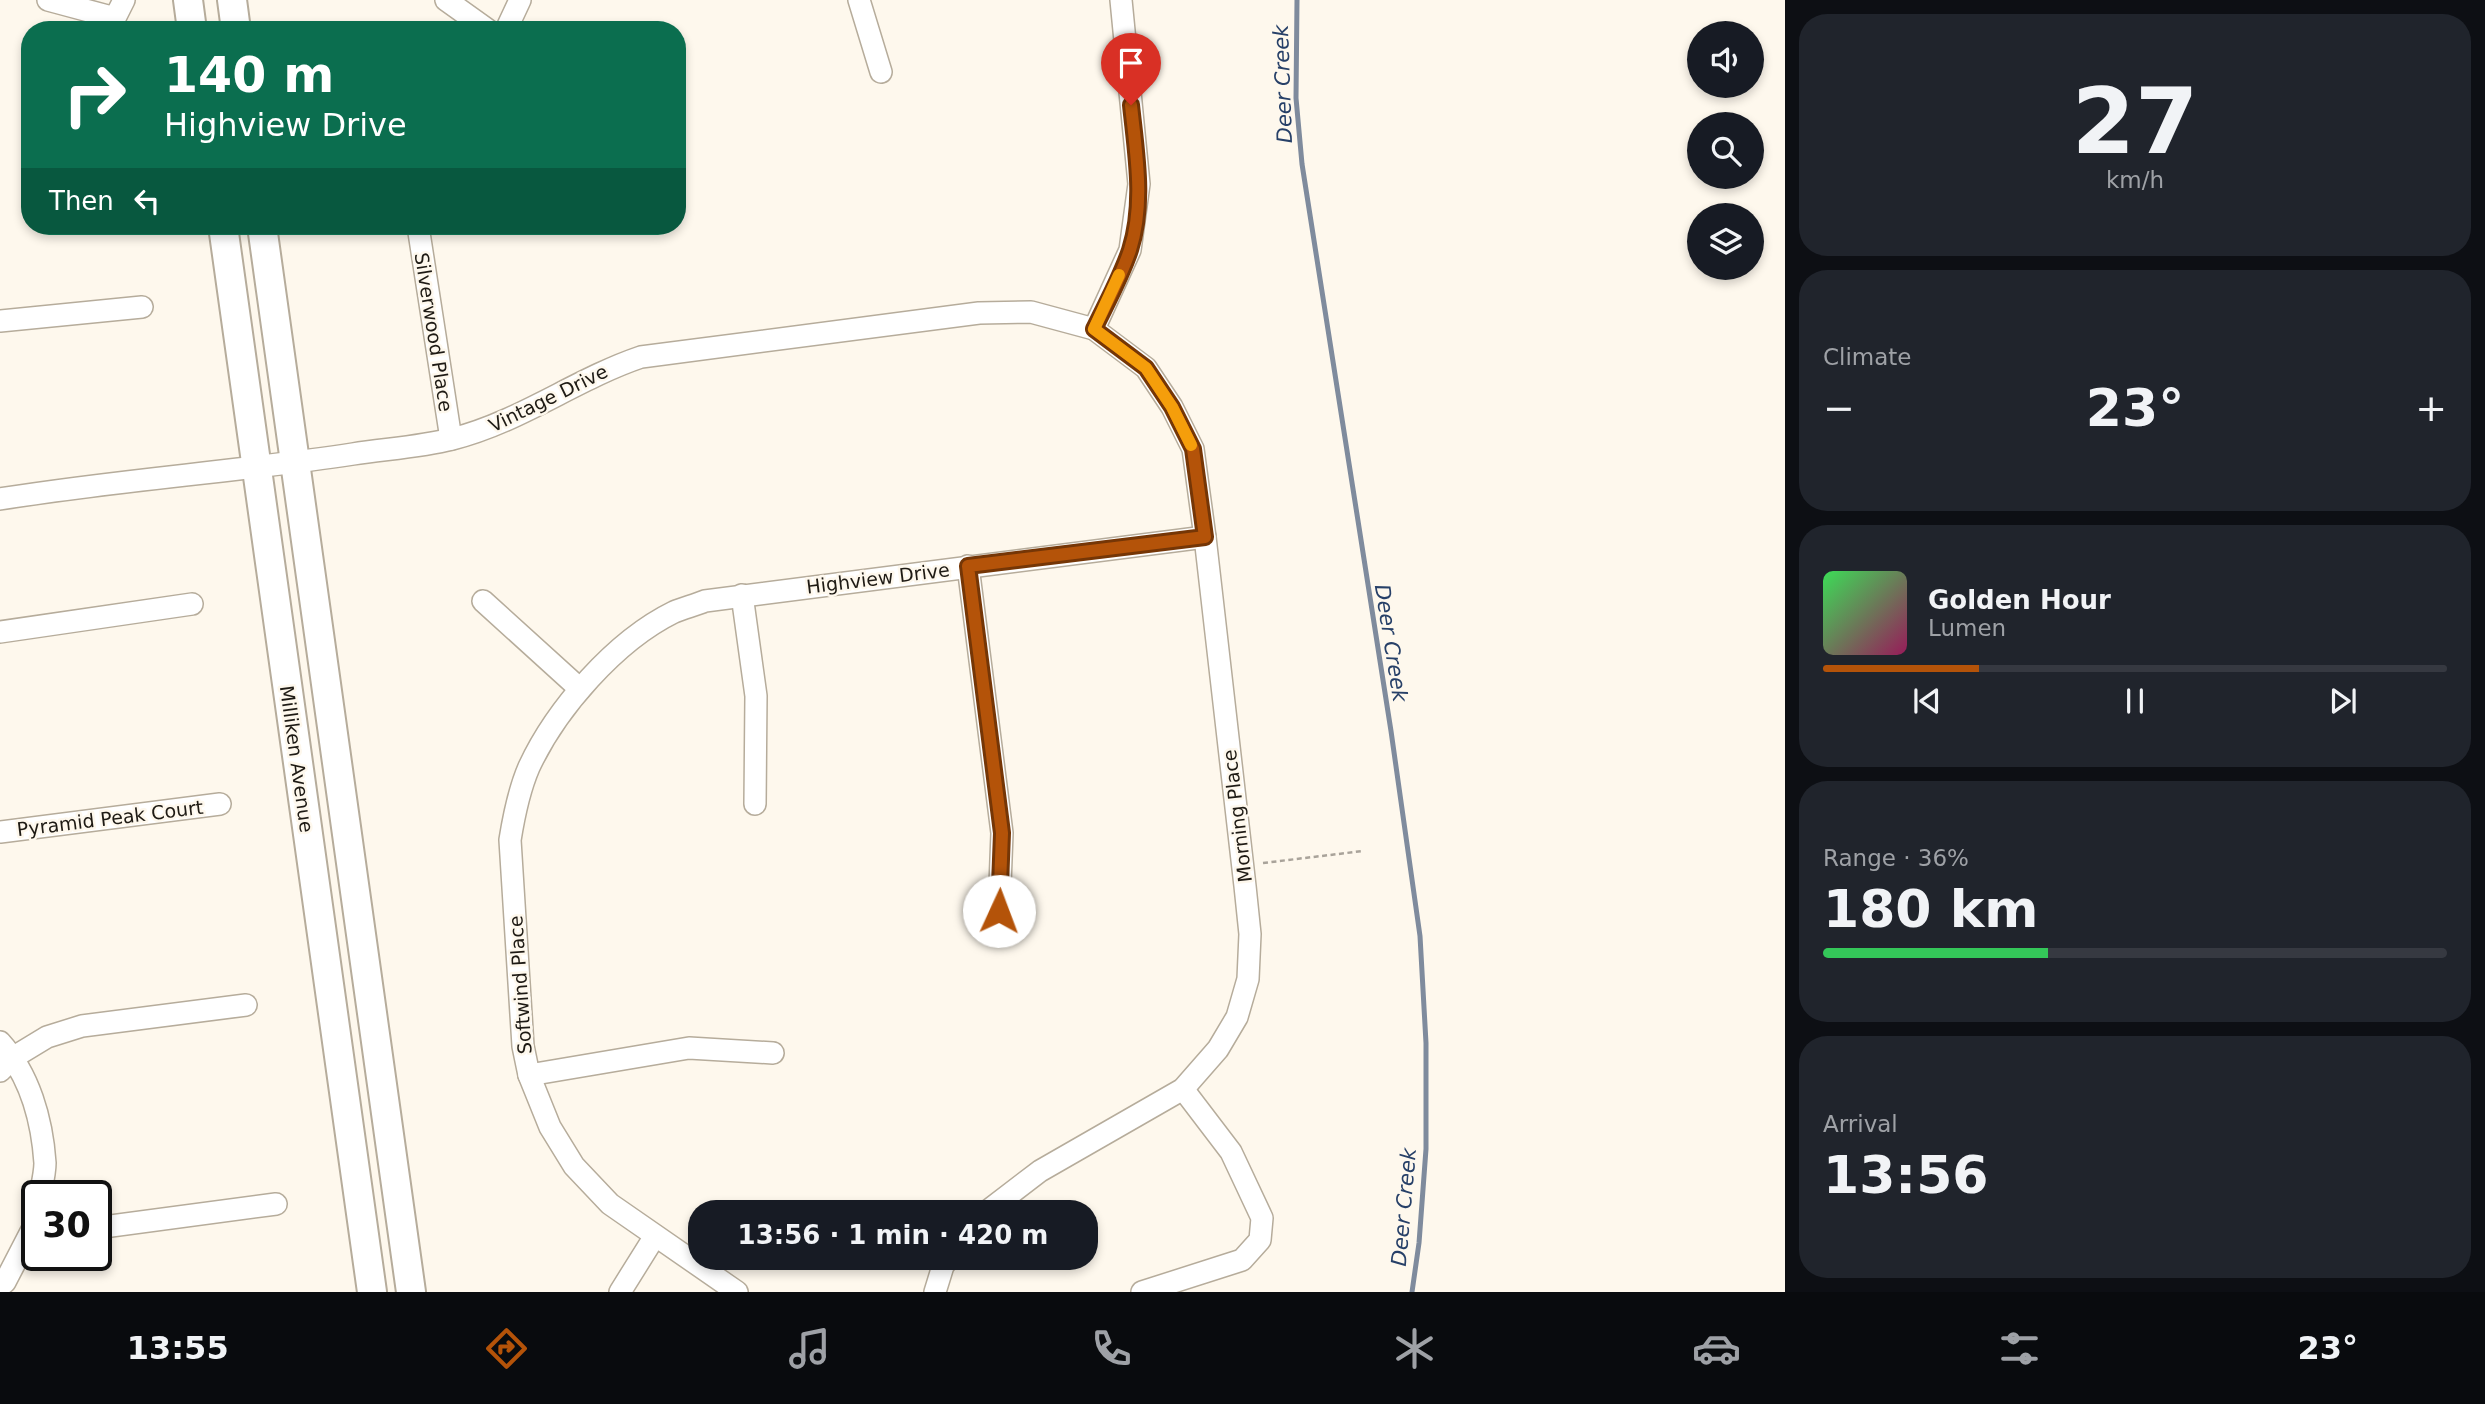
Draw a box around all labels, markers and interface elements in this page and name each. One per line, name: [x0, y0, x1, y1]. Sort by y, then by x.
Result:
map controls: [1687, 21, 1764, 280]
button: sound: [1687, 21, 1764, 98]
water label: Deer Creek: [1269, 23, 1297, 144]
pin: [1101, 33, 1161, 105]
icon: arrive: [1112, 44, 1150, 82]
text: 140 m: [164, 47, 334, 104]
icon: right: [49, 49, 140, 140]
text: 27: [2072, 69, 2198, 174]
text: Highview Drive: [164, 106, 407, 144]
button: search: [1687, 112, 1764, 189]
text: km/h: [2106, 167, 2164, 193]
icon: left: [128, 182, 166, 220]
text: Then: [49, 186, 114, 216]
button: layers: [1687, 203, 1764, 280]
street label: Silverwood Place: [411, 251, 457, 413]
text: Climate: [1823, 344, 1912, 370]
street label: Vintage Drive: [485, 360, 611, 436]
text: 23°: [2086, 378, 2184, 438]
text: −: [1823, 386, 1855, 430]
text: +: [2415, 386, 2447, 430]
street label: Highview Drive: [805, 558, 951, 598]
water label: Deer Creek: [1370, 583, 1412, 704]
text: Golden Hour: [1928, 585, 2111, 615]
text: Lumen: [1928, 615, 2006, 641]
icon: previous: [1908, 682, 1946, 720]
icon: pause: [2116, 682, 2154, 720]
icon: next: [2324, 682, 2362, 720]
street label: Milliken Avenue: [276, 684, 318, 834]
street label: Morning Place: [1218, 748, 1256, 884]
street label: Pyramid Peak Court: [16, 796, 204, 840]
text: Range · 36%: [1823, 845, 1969, 871]
position arrow: [962, 874, 1036, 948]
text: 180 km: [1823, 879, 2038, 939]
street label: Softwind Place: [504, 915, 536, 1055]
text: Arrival: [1823, 1111, 1898, 1137]
text: 13:56: [1823, 1145, 1989, 1205]
water label: Deer Creek: [1387, 1146, 1421, 1267]
speed limit sign: 30: [21, 1180, 112, 1271]
text: 13:56 · 1 min · 420 m: [738, 1220, 1048, 1250]
icon: directions: [482, 1324, 531, 1373]
icon: music: [785, 1324, 834, 1373]
icon: phone: [1087, 1324, 1136, 1373]
icon: climate: [1390, 1324, 1439, 1373]
icon: car: [1692, 1324, 1741, 1373]
icon: filters: [1995, 1324, 2044, 1373]
text: 13:55: [127, 1329, 229, 1367]
text: 23°: [2298, 1329, 2358, 1367]

